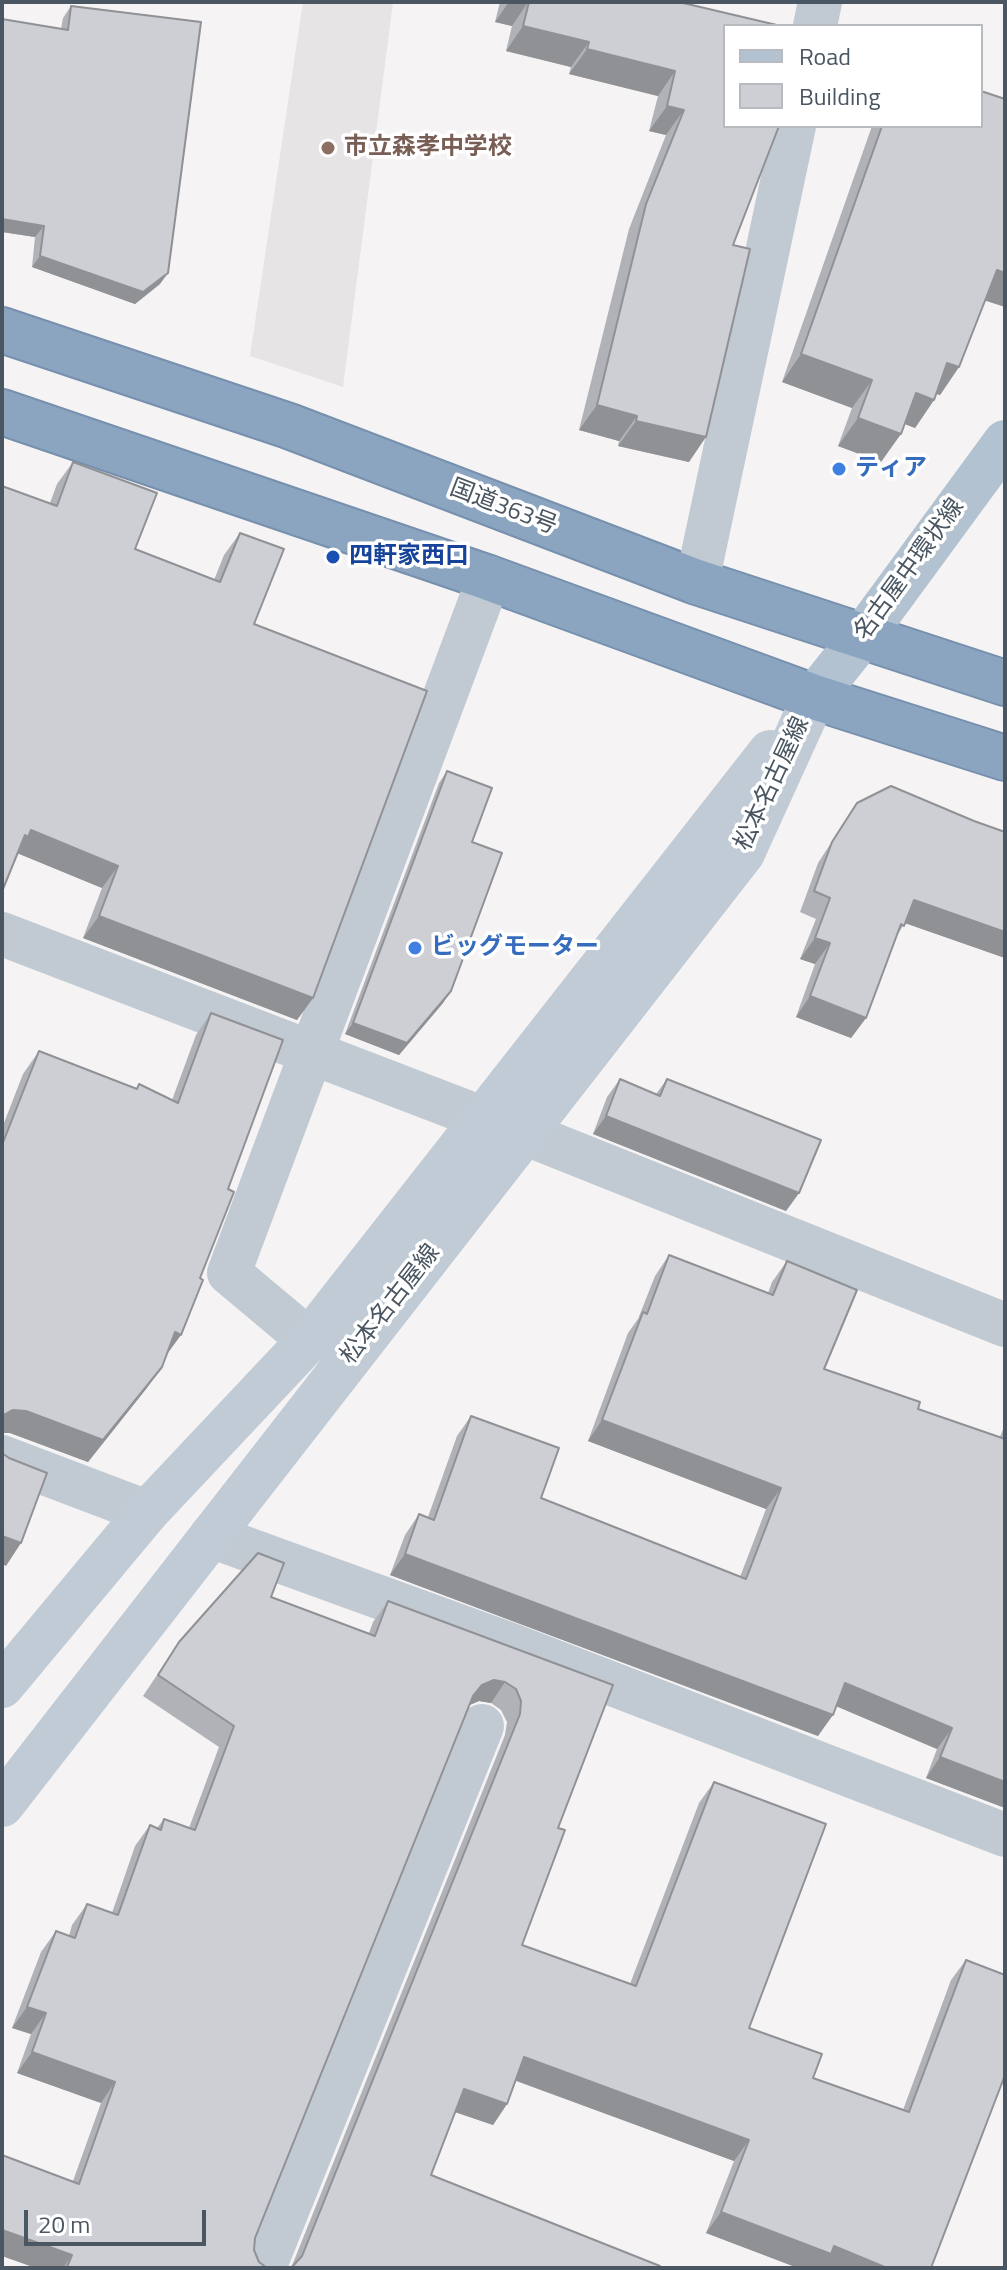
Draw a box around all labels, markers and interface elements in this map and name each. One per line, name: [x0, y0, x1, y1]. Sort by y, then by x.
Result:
legend: [723, 24, 983, 128]
text: Road: [799, 38, 851, 74]
text: Building: [799, 78, 881, 114]
place label: 市立森孝中学校: [344, 134, 512, 162]
marker: 市立森孝中学校: [319, 139, 337, 157]
place label: ティア: [855, 455, 927, 483]
marker: ティア: [830, 460, 848, 478]
street label: 国道363号: [445, 474, 561, 542]
street label: 名古屋中環状線: [849, 494, 971, 646]
place label: 四軒家西口: [349, 543, 469, 571]
marker: 四軒家西口: [324, 548, 342, 566]
street label: 松本名古屋線: [730, 713, 816, 855]
place label: ビッグモーター: [431, 934, 599, 962]
marker: ビッグモーター: [406, 939, 424, 957]
street label: 松本名古屋線: [335, 1239, 447, 1371]
scale bar: [28, 2194, 210, 2244]
text: 20 m: [38, 2206, 90, 2242]

